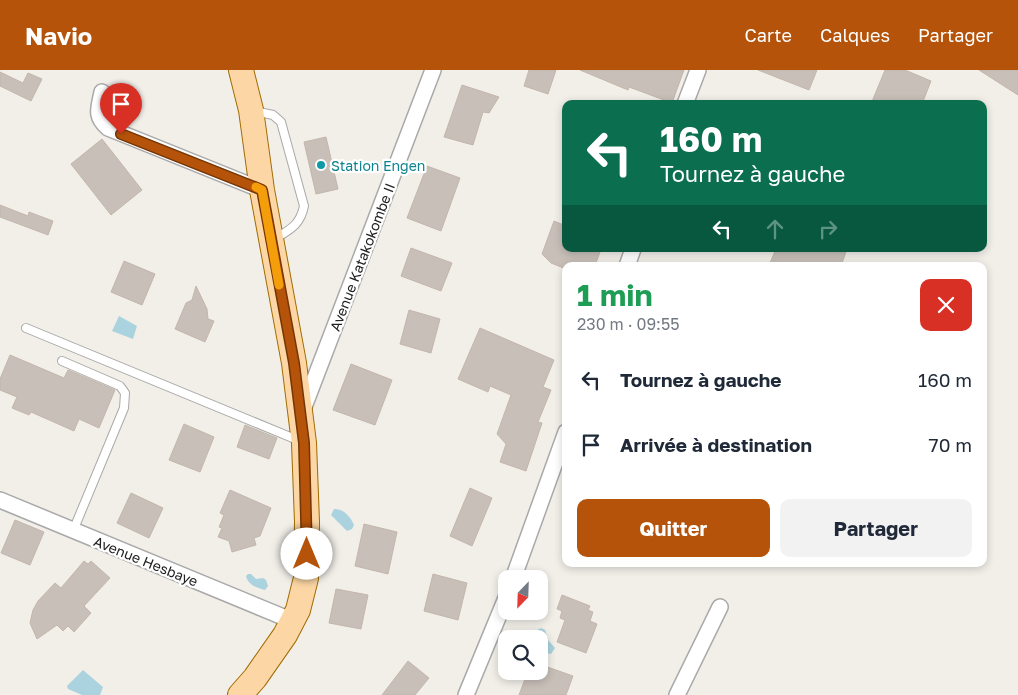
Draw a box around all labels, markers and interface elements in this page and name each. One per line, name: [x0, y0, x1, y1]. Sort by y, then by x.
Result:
text: Navio: [25, 21, 92, 50]
text: Carte: [745, 24, 792, 46]
text: Calques: [820, 24, 890, 46]
text: Partager: [918, 24, 993, 46]
pin: [100, 83, 142, 134]
icon: arrive: [107, 90, 135, 118]
text: 160 m: [660, 118, 762, 160]
icon: left: [577, 120, 642, 185]
place label: Station Engen: [331, 157, 425, 174]
marker: Station Engen: [315, 159, 327, 171]
text: Tournez à gauche: [660, 160, 845, 187]
street label: Avenue Katakokombe II: [326, 181, 398, 333]
icon: left: [708, 215, 736, 243]
icon: ahead: [761, 215, 789, 243]
icon: right: [814, 215, 842, 243]
text: 1 min: [577, 277, 653, 313]
button: close: [920, 279, 972, 331]
text: 230 m · 09:55: [577, 314, 679, 334]
icon: left: [577, 366, 605, 394]
text: Tournez à gauche: [620, 368, 781, 391]
text: 160 m: [918, 368, 972, 391]
icon: arrive: [577, 431, 605, 459]
text: Arrivée à destination: [620, 433, 812, 456]
text: 70 m: [929, 433, 972, 456]
button: Quitter: [577, 499, 770, 557]
button: Partager: [780, 499, 972, 557]
position arrow: [280, 527, 332, 579]
street label: Avenue Hesbaye: [91, 532, 201, 590]
north arrow: [498, 570, 548, 620]
map controls: [498, 570, 548, 680]
button: search: [498, 630, 548, 680]

